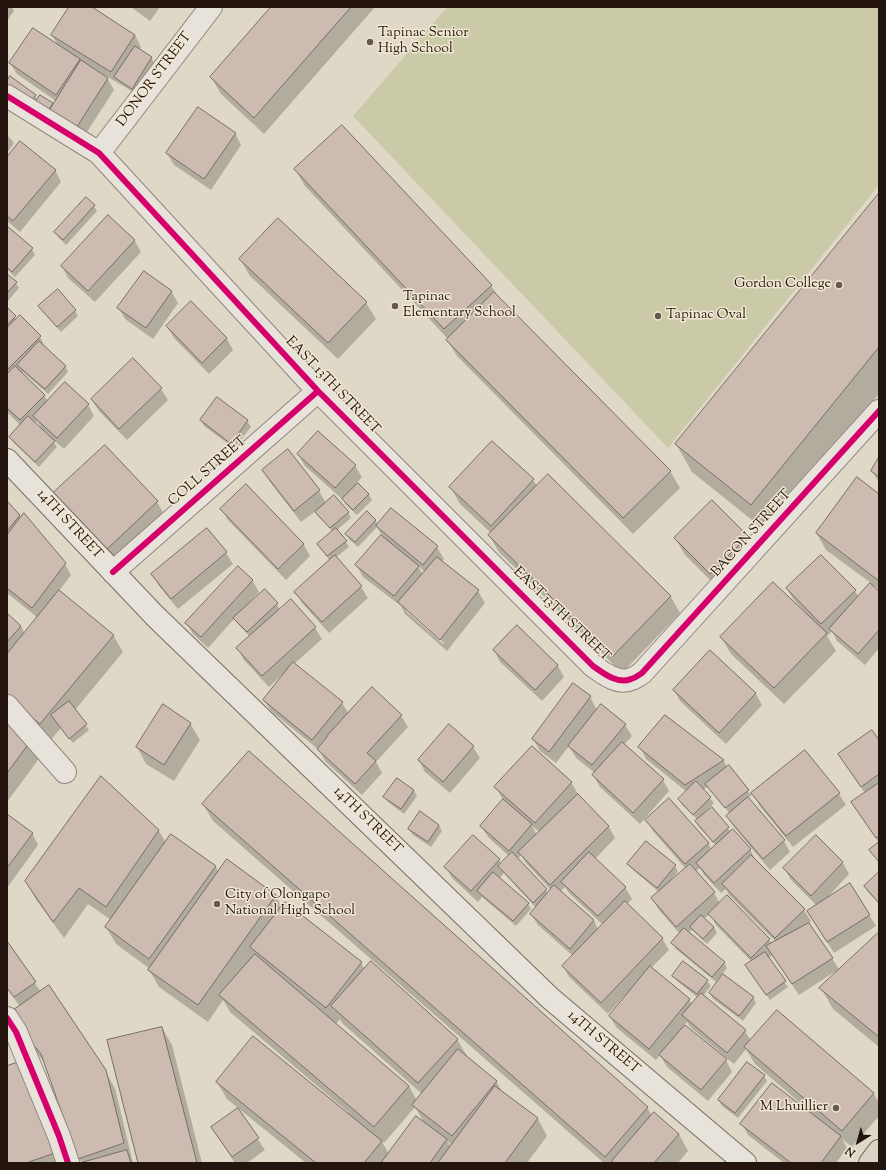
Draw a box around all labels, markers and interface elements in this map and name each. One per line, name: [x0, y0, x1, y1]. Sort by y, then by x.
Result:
place label: Tapinac Senior High School: [378, 26, 468, 58]
street label: DONOR STREET: [114, 29, 196, 131]
marker: Tapinac Senior High School: [365, 37, 375, 47]
place label: Gordon College: [734, 277, 831, 293]
marker: Gordon College: [834, 280, 844, 290]
place label: Tapinac Elementary School: [403, 290, 516, 322]
marker: Tapinac Elementary School: [390, 301, 400, 311]
place label: Tapinac Oval: [666, 308, 746, 324]
marker: Tapinac Oval: [653, 311, 663, 321]
street label: EAST 13TH STREET: [281, 334, 383, 438]
street label: COLL STREET: [165, 433, 251, 511]
street label: 14TH STREET: [32, 487, 106, 563]
street label: BACON STREET: [709, 487, 795, 581]
street label: EAST 13TH STREET: [509, 564, 613, 666]
street label: 14TH STREET: [329, 784, 405, 858]
place label: City of Olongapo National High School: [225, 888, 355, 920]
marker: City of Olongapo National High School: [212, 899, 222, 909]
street label: 14TH STREET: [563, 1008, 643, 1078]
place label: M Lhuillier: [760, 1100, 828, 1116]
marker: M Lhuillier: [831, 1103, 841, 1113]
north arrow: [838, 1122, 878, 1162]
text: N: [842, 1143, 859, 1161]

